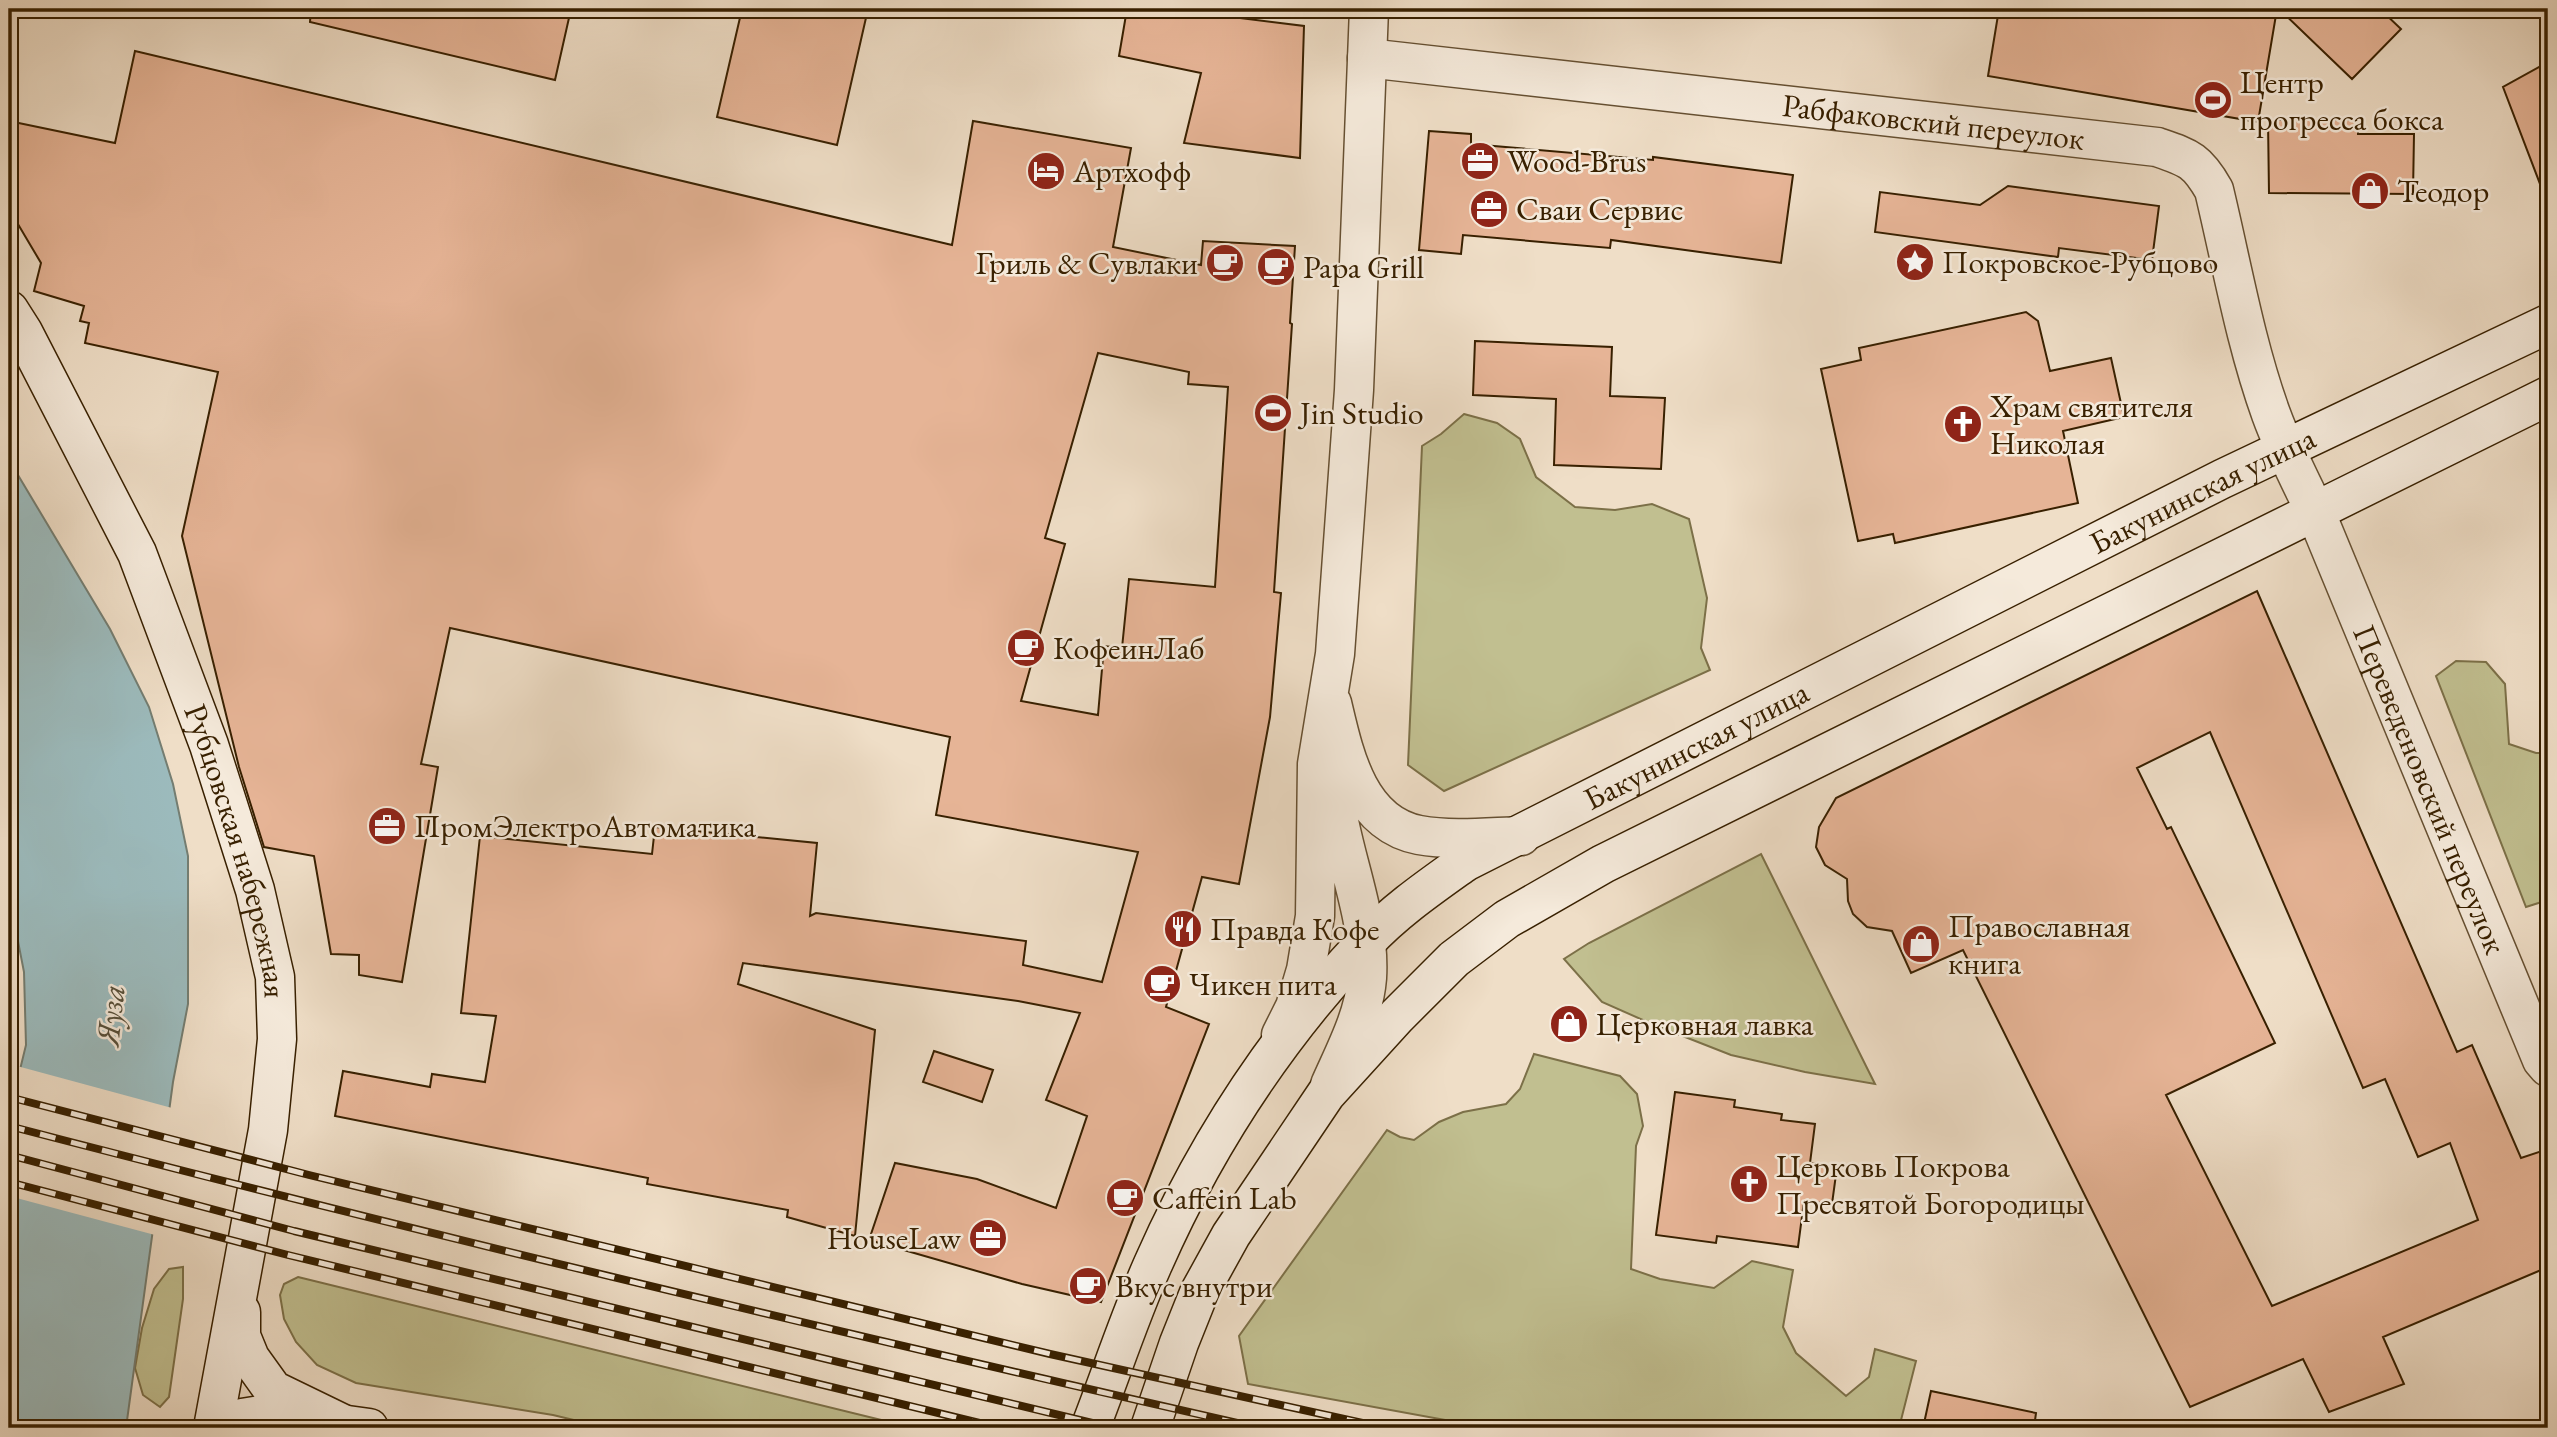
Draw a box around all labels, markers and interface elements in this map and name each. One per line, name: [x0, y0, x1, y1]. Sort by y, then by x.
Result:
place label: Центр прогресса бокса: [2240, 61, 2444, 140]
sports icon: Центр прогресса бокса: [2192, 79, 2234, 121]
street label: Рабфаковский переулок: [1780, 84, 2087, 160]
office icon: Wood-Brus: [1459, 140, 1501, 182]
place label: Wood-Brus: [1507, 140, 1646, 182]
hotel icon: Артхофф: [1025, 150, 1067, 192]
place label: Артхофф: [1072, 150, 1191, 192]
shop icon: Теодор: [2349, 170, 2391, 212]
place label: Теодор: [2397, 170, 2489, 212]
office icon: Сваи Сервис: [1468, 188, 1510, 230]
place label: Сваи Сервис: [1516, 188, 1684, 230]
place icon: Покровское-Рубцово: [1894, 241, 1936, 283]
place label: Покровское-Рубцово: [1942, 241, 2218, 283]
place label: Гриль & Сувлаки: [976, 242, 1198, 284]
cafe icon: Гриль & Сувлаки: [1204, 242, 1246, 284]
cafe icon: Papa Grill: [1255, 246, 1297, 288]
place label: Papa Grill: [1303, 246, 1425, 288]
place label: Храм святителя Николая: [1989, 385, 2193, 464]
sports icon: Jin Studio: [1252, 392, 1294, 434]
place label: Jin Studio: [1297, 392, 1424, 434]
church icon: Храм святителя Николая: [1942, 403, 1984, 445]
street label: Бакунинская улица: [2082, 417, 2322, 564]
street label: Переведеновский переулок: [2343, 618, 2517, 960]
cafe icon: КофеинЛаб: [1005, 627, 1047, 669]
place label: КофеинЛаб: [1053, 627, 1204, 669]
street label: Бакунинская улица: [1576, 671, 1816, 820]
street label: Рубцовская набережная: [174, 698, 297, 999]
office icon: ПромЭлектроАвтоматика: [366, 805, 408, 847]
place label: ПромЭлектроАвтоматика: [414, 805, 756, 847]
place label: Православная книга: [1948, 905, 2130, 984]
restaurant icon: Правда Кофе: [1162, 908, 1204, 950]
place label: Правда Кофе: [1210, 908, 1380, 950]
shop icon: Православная книга: [1900, 923, 1942, 965]
cafe icon: Чикен пита: [1141, 963, 1183, 1005]
place label: Чикен пита: [1189, 963, 1337, 1005]
water label: Яуза: [85, 982, 135, 1051]
shop icon: Церковная лавка: [1548, 1003, 1590, 1045]
place label: Церковная лавка: [1596, 1003, 1814, 1045]
place label: Церковь Покрова Пресвятой Богородицы: [1776, 1145, 2085, 1224]
church icon: Церковь Покрова Пресвятой Богородицы: [1728, 1163, 1770, 1205]
cafe icon: Caffein Lab: [1104, 1177, 1146, 1219]
place label: Caffein Lab: [1152, 1177, 1297, 1219]
place label: HouseLaw: [827, 1217, 962, 1259]
office icon: HouseLaw: [967, 1217, 1009, 1259]
cafe icon: Вкус внутри: [1067, 1265, 1109, 1307]
place label: Вкус внутри: [1115, 1265, 1273, 1307]

